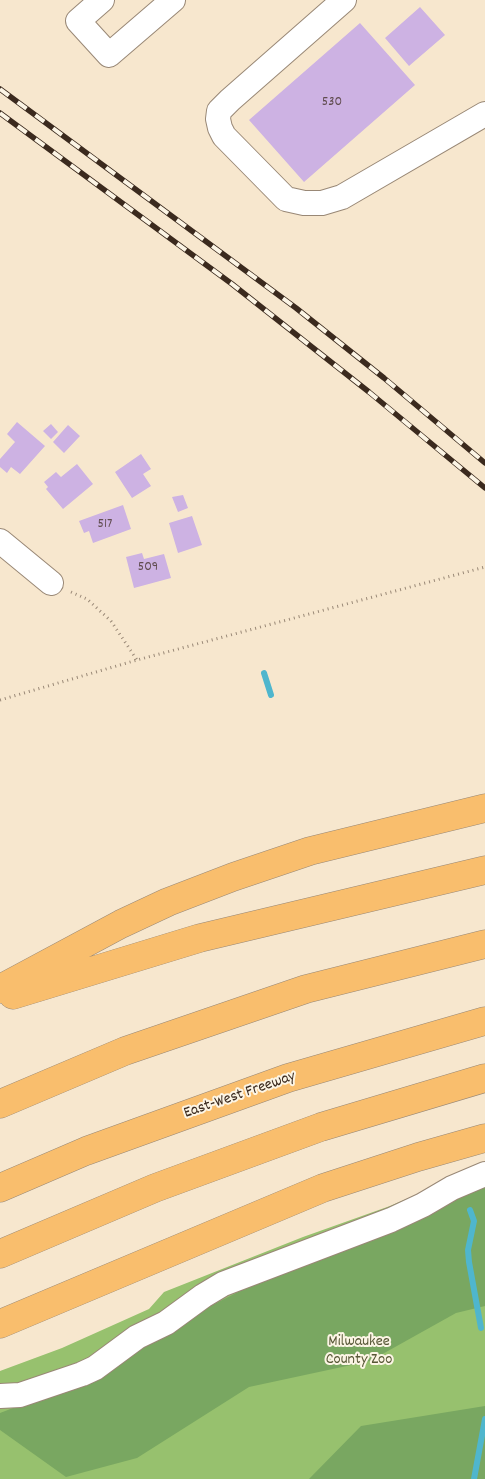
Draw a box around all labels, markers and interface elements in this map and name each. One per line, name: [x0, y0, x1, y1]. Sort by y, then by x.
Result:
house number: 530: [322, 95, 342, 111]
house number: 517: [98, 517, 112, 533]
house number: 509: [138, 560, 158, 576]
street label: East-West Freeway: [182, 1068, 298, 1124]
park label: Milwaukee County Zoo: [326, 1333, 392, 1371]

